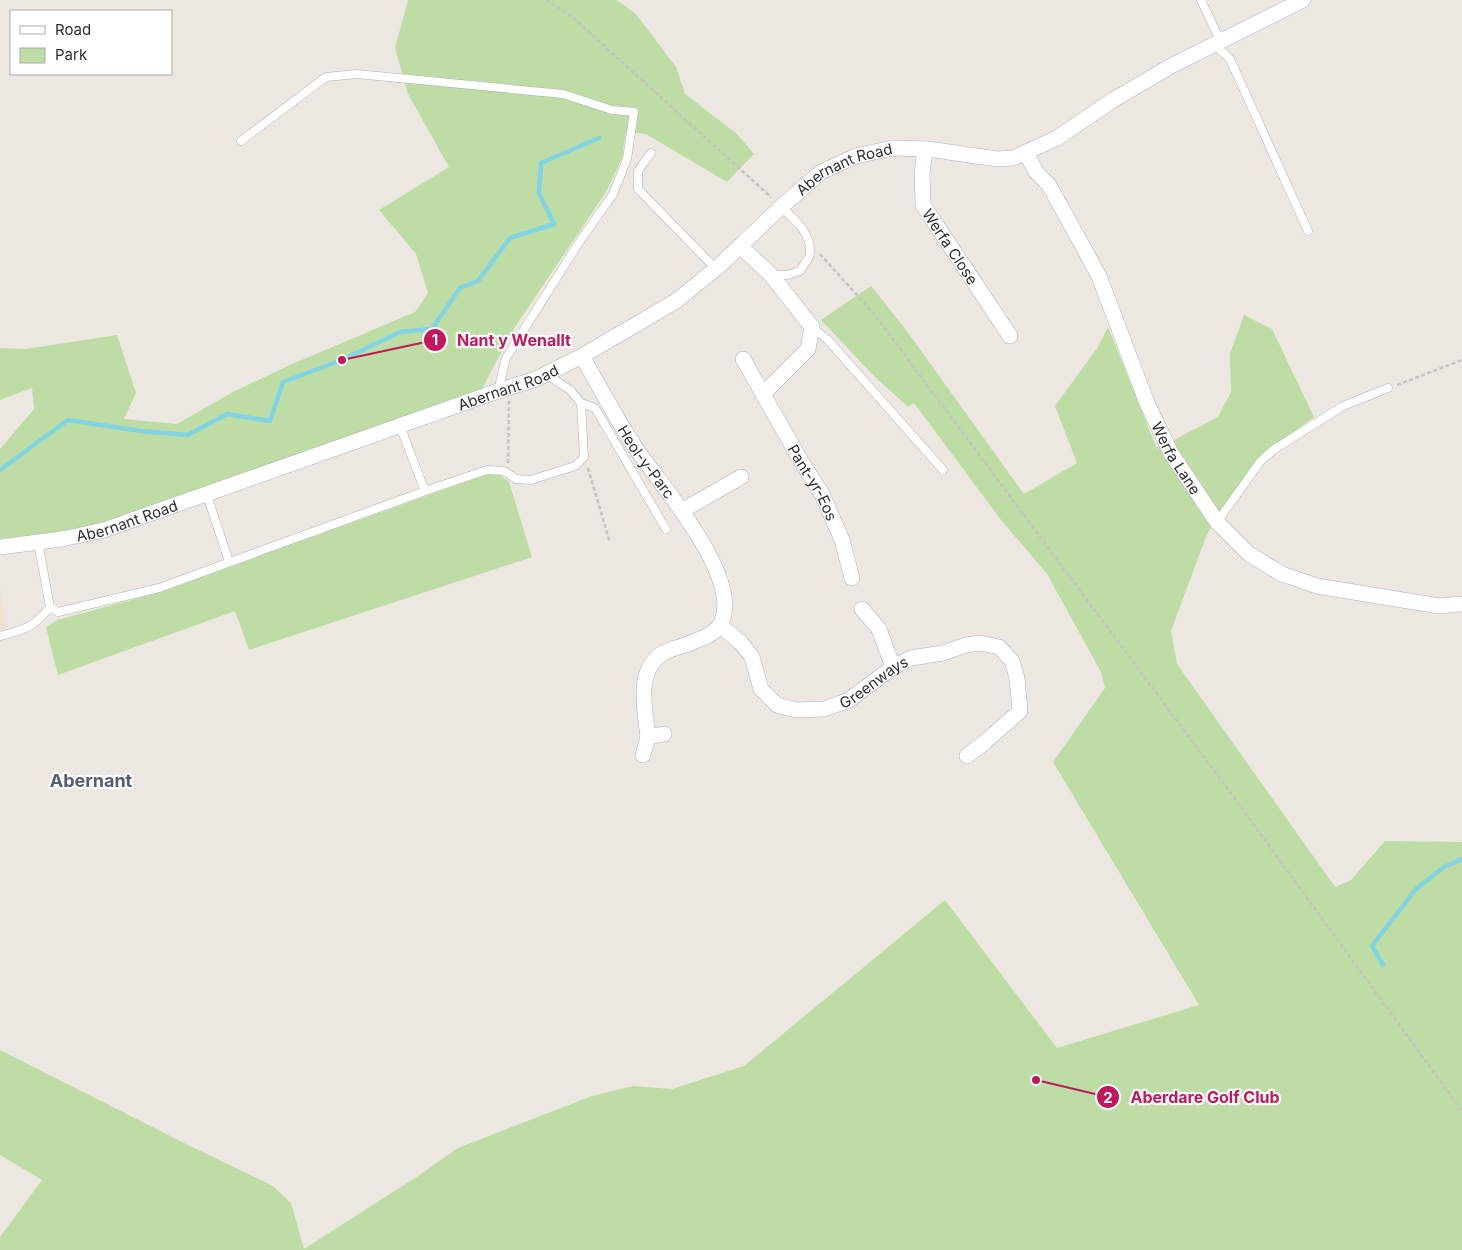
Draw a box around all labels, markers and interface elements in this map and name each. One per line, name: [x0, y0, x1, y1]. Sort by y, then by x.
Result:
legend: [10, 10, 172, 75]
text: Road: [55, 20, 91, 39]
text: Park: [55, 45, 88, 64]
street label: Abernant Road: [792, 139, 894, 199]
street label: Werfa Close: [919, 205, 983, 288]
callout: Nant y Wenallt: [422, 325, 581, 356]
text: 1: [432, 330, 438, 349]
text: Nant y Wenallt: [457, 330, 571, 350]
street label: Abernant Road: [455, 360, 561, 414]
street label: Werfa Lane: [1148, 419, 1205, 498]
street label: Heol-y-Parc: [614, 421, 679, 502]
street label: Pant-yr-Eos: [784, 441, 842, 523]
street label: Abernant Road: [74, 495, 180, 545]
street label: Greenways: [837, 652, 911, 712]
district label: Abernant: [50, 770, 133, 791]
callout: Aberdare Golf Club: [1095, 1082, 1290, 1113]
text: Aberdare Golf Club: [1130, 1087, 1280, 1107]
text: 2: [1103, 1088, 1113, 1107]

